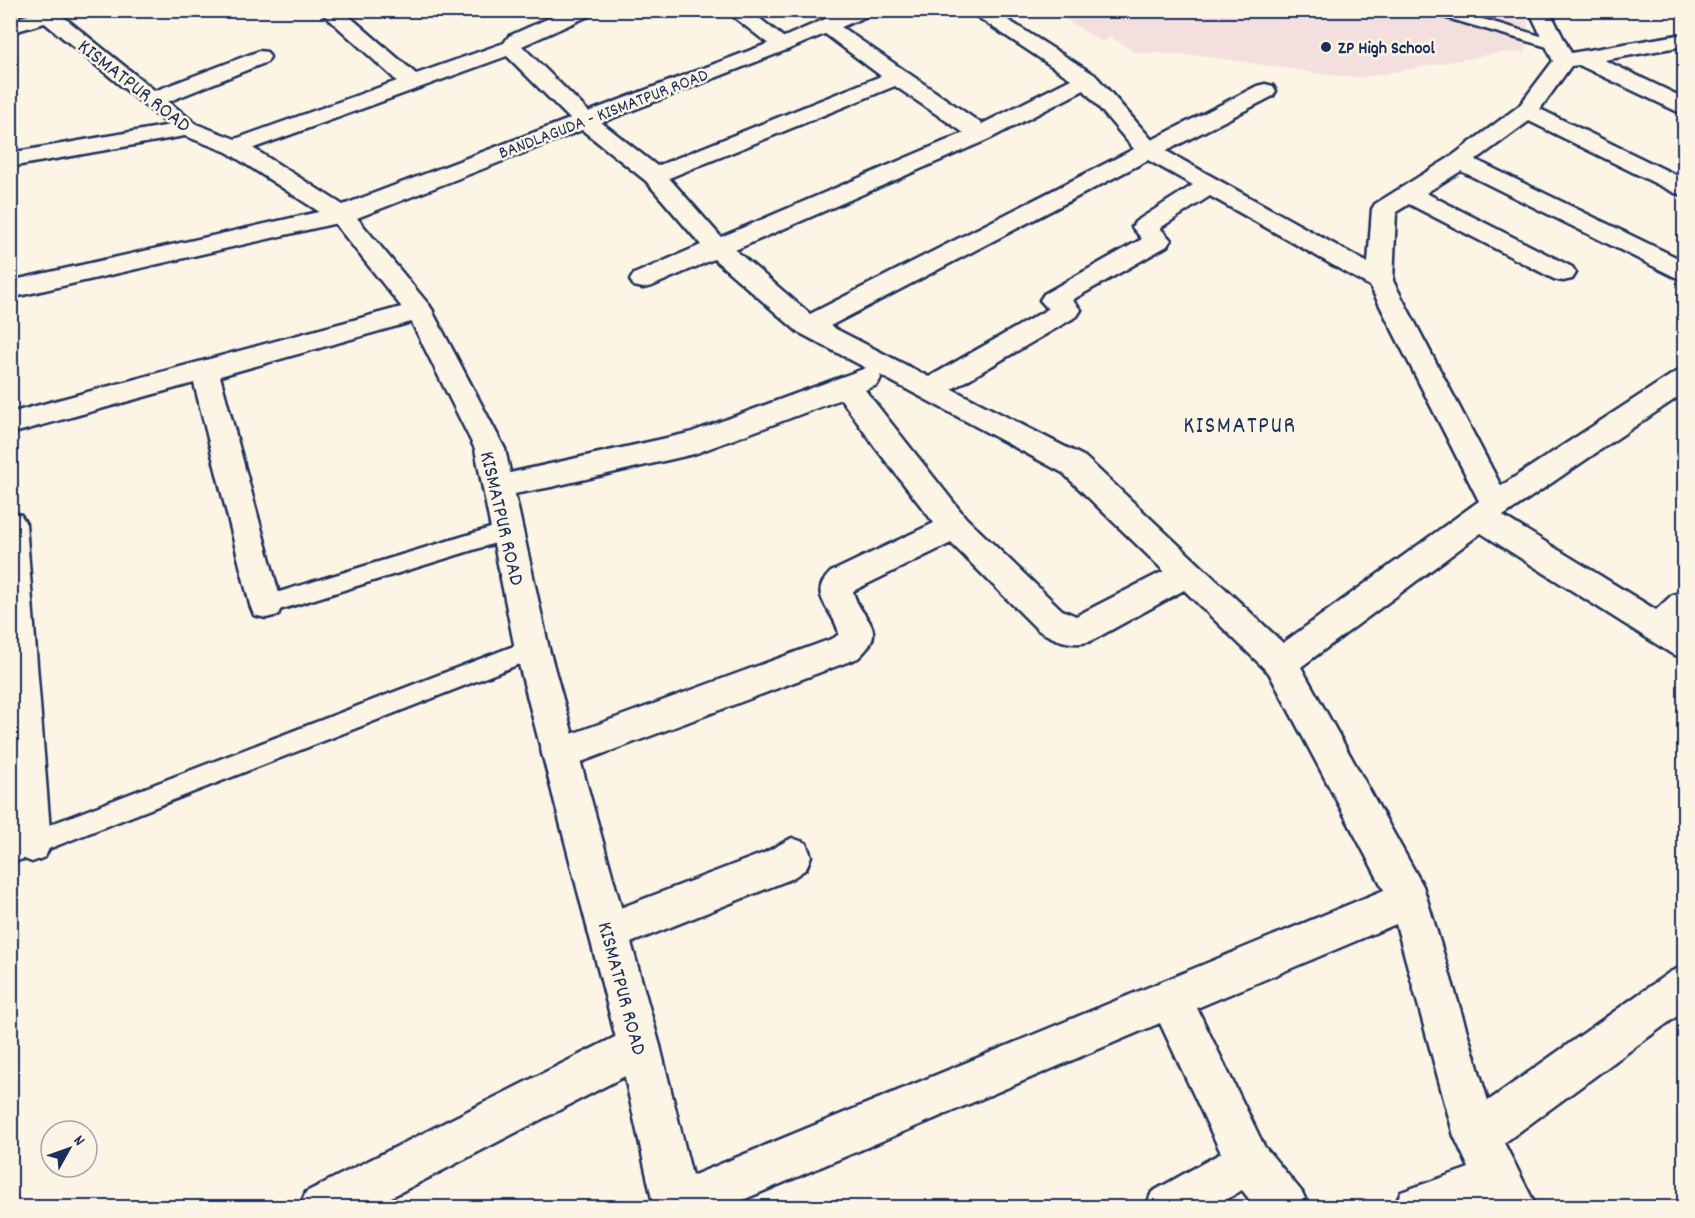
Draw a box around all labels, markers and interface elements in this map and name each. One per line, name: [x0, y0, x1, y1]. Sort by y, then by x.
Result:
street label: KISMATPUR ROAD: [70, 33, 196, 141]
place label: ZP High School: [1338, 37, 1435, 62]
marker: ZP High School: [1319, 40, 1333, 54]
street label: BANDLAGUDA - KISMATPUR ROAD: [496, 64, 712, 167]
district label: KISMATPUR: [1183, 410, 1297, 444]
street label: KISMATPUR ROAD: [470, 449, 530, 589]
street label: KISMATPUR ROAD: [588, 919, 652, 1059]
north arrow: [39, 1119, 99, 1179]
text: N: [67, 1131, 90, 1151]

